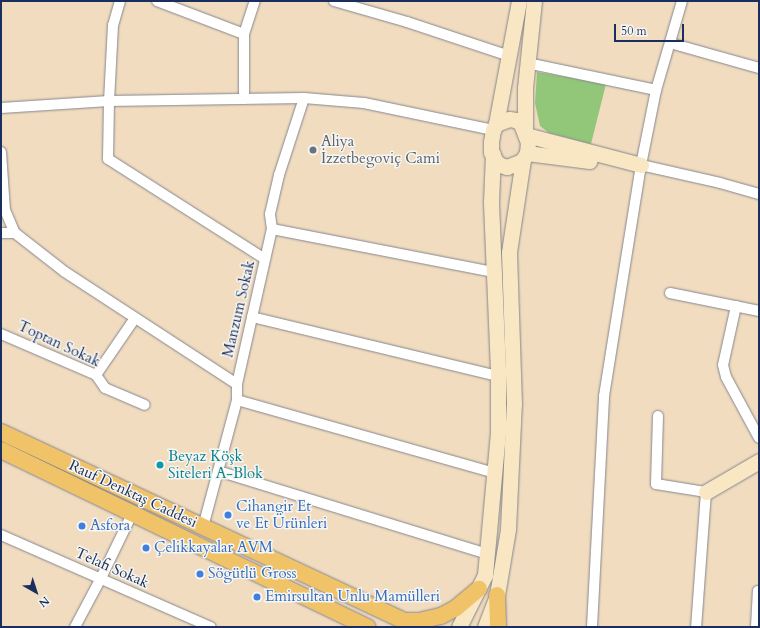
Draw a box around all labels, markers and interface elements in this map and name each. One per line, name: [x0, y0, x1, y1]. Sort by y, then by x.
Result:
scale bar: [616, 16, 686, 42]
text: 50 m: [621, 23, 647, 39]
place label: Aliya İzzetbegoviç Cami: [321, 132, 440, 167]
marker: Aliya İzzetbegoviç Cami: [308, 145, 318, 155]
street label: Manzum Sokak: [219, 259, 259, 359]
street label: Toptan Sokak: [15, 317, 103, 371]
place label: Beyaz Köşk Siteleri A-Blok: [168, 447, 263, 482]
street label: Rauf Denktaş Caddesi: [66, 456, 200, 532]
marker: Beyaz Köşk Siteleri A-Blok: [155, 460, 165, 470]
place label: Cihangir Et ve Et Ürünleri: [236, 497, 327, 532]
marker: Cihangir Et ve Et Ürünleri: [223, 510, 233, 520]
place label: Asfora: [90, 517, 130, 535]
marker: Asfora: [77, 521, 87, 531]
place label: Çelikkayalar AVM: [154, 539, 273, 557]
marker: Çelikkayalar AVM: [141, 543, 151, 553]
street label: Telafi Sokak: [72, 544, 152, 592]
place label: Sögütlü Gross: [208, 565, 297, 583]
marker: Sögütlü Gross: [195, 569, 205, 579]
north arrow: [16, 572, 56, 612]
place label: Emirsultan Unlu Mamülleri: [265, 588, 440, 606]
marker: Emirsultan Unlu Mamülleri: [252, 592, 262, 602]
text: N: [35, 593, 52, 611]

